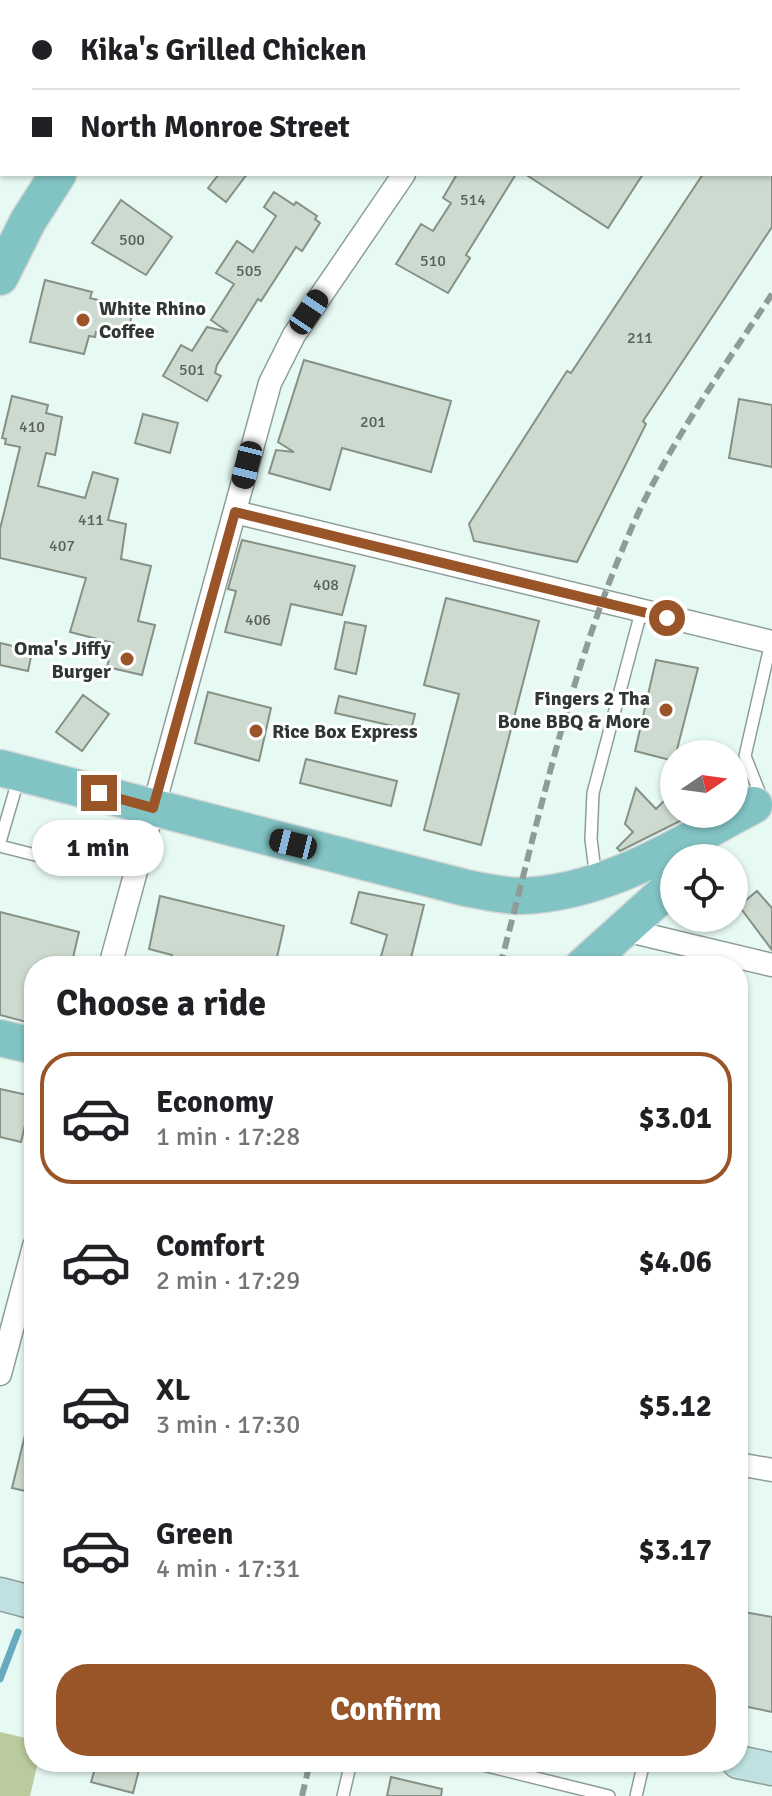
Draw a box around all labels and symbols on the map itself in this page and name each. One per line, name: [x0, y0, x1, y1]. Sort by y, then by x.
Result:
house number: 514: [460, 190, 486, 210]
house number: 500: [119, 230, 145, 250]
house number: 510: [420, 251, 446, 271]
house number: 505: [236, 261, 262, 281]
car: [286, 285, 332, 339]
place label: White Rhino Coffee: [99, 296, 206, 344]
marker: White Rhino Coffee: [74, 311, 92, 329]
house number: 211: [627, 328, 653, 348]
house number: 501: [179, 360, 205, 380]
house number: 201: [360, 412, 386, 432]
house number: 410: [19, 417, 45, 437]
car: [230, 439, 264, 491]
house number: 411: [78, 510, 104, 530]
house number: 407: [49, 536, 75, 556]
house number: 408: [313, 575, 339, 595]
route start: [649, 600, 685, 636]
house number: 406: [245, 610, 271, 630]
place label: Oma's Jiffy Burger: [14, 636, 111, 684]
marker: Oma's Jiffy Burger: [118, 650, 136, 668]
place label: Fingers 2 Tha Bone BBQ & More: [498, 686, 650, 734]
marker: Fingers 2 Tha Bone BBQ & More: [657, 701, 675, 719]
place label: Rice Box Express: [272, 719, 418, 744]
marker: Rice Box Express: [247, 722, 265, 740]
north arrow: [660, 740, 748, 828]
route end: [81, 775, 117, 811]
callout: 1 min: [33, 821, 165, 877]
car: [267, 827, 319, 861]

